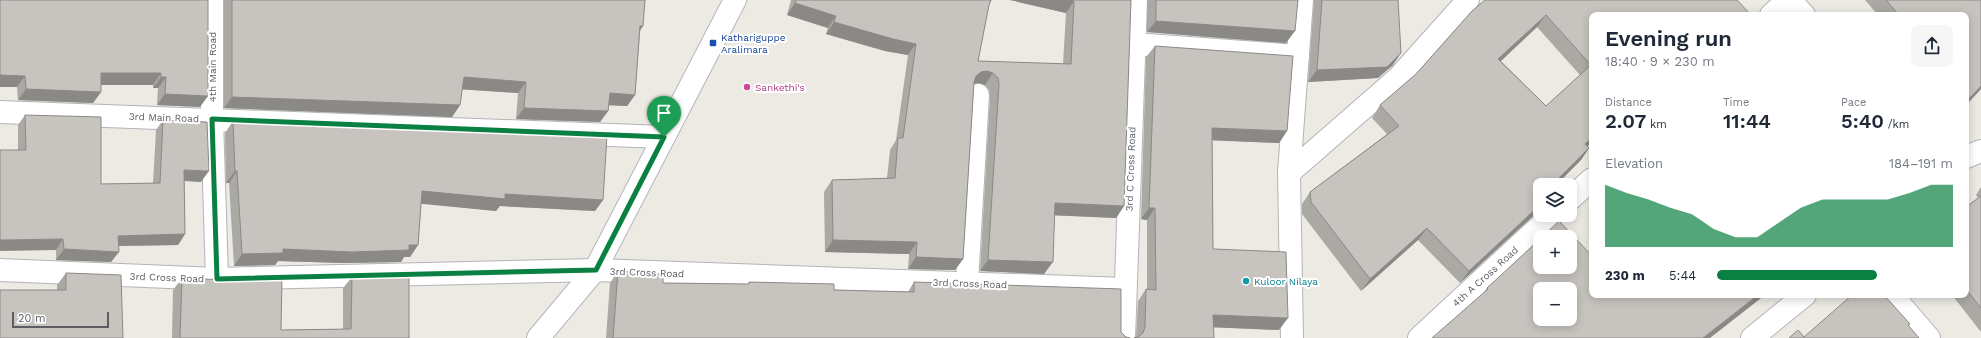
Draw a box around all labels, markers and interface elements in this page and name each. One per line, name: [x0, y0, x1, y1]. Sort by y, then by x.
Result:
button: share: [1911, 25, 1953, 67]
text: Evening run: [1605, 26, 1732, 51]
street label: 4th Main Road: [207, 32, 218, 102]
place label: Kathariguppe Aralimara: [721, 32, 786, 55]
marker: Kathariguppe Aralimara: [708, 38, 718, 48]
text: 18:40 · 9 × 230 m: [1605, 54, 1715, 69]
marker: Sankethi's: [742, 82, 752, 92]
place label: Sankethi's: [755, 82, 805, 93]
pin: [647, 96, 681, 137]
text: Distance: [1605, 96, 1652, 109]
text: Time: [1723, 96, 1749, 109]
text: Pace: [1841, 96, 1866, 109]
icon: arrive: [653, 102, 675, 124]
text: 2.07: [1605, 109, 1646, 133]
text: 11:44: [1723, 109, 1771, 133]
text: 5:40: [1841, 109, 1884, 133]
street label: 3rd Main Road: [129, 111, 199, 124]
text: km: [1646, 118, 1667, 131]
text: /km: [1884, 118, 1909, 131]
street label: 3rd C Cross Road: [1124, 126, 1137, 212]
text: Elevation: [1605, 156, 1663, 171]
text: 184–191 m: [1889, 156, 1953, 171]
map controls: [1533, 178, 1577, 326]
button: layers: [1533, 178, 1577, 222]
button: +: [1533, 230, 1577, 274]
street label: 4th A Cross Road: [1450, 244, 1520, 309]
street label: 3rd Cross Road: [610, 266, 684, 279]
text: 230 m: [1605, 268, 1645, 283]
text: 5:44: [1669, 268, 1696, 283]
street label: 3rd Cross Road: [130, 271, 204, 284]
marker: Kuloor Nilaya: [1241, 276, 1251, 286]
place label: Kuloor Nilaya: [1254, 276, 1318, 287]
street label: 3rd Cross Road: [933, 277, 1007, 290]
button: −: [1533, 282, 1577, 326]
scale bar: [12, 310, 109, 329]
text: 20 m: [18, 312, 46, 325]

